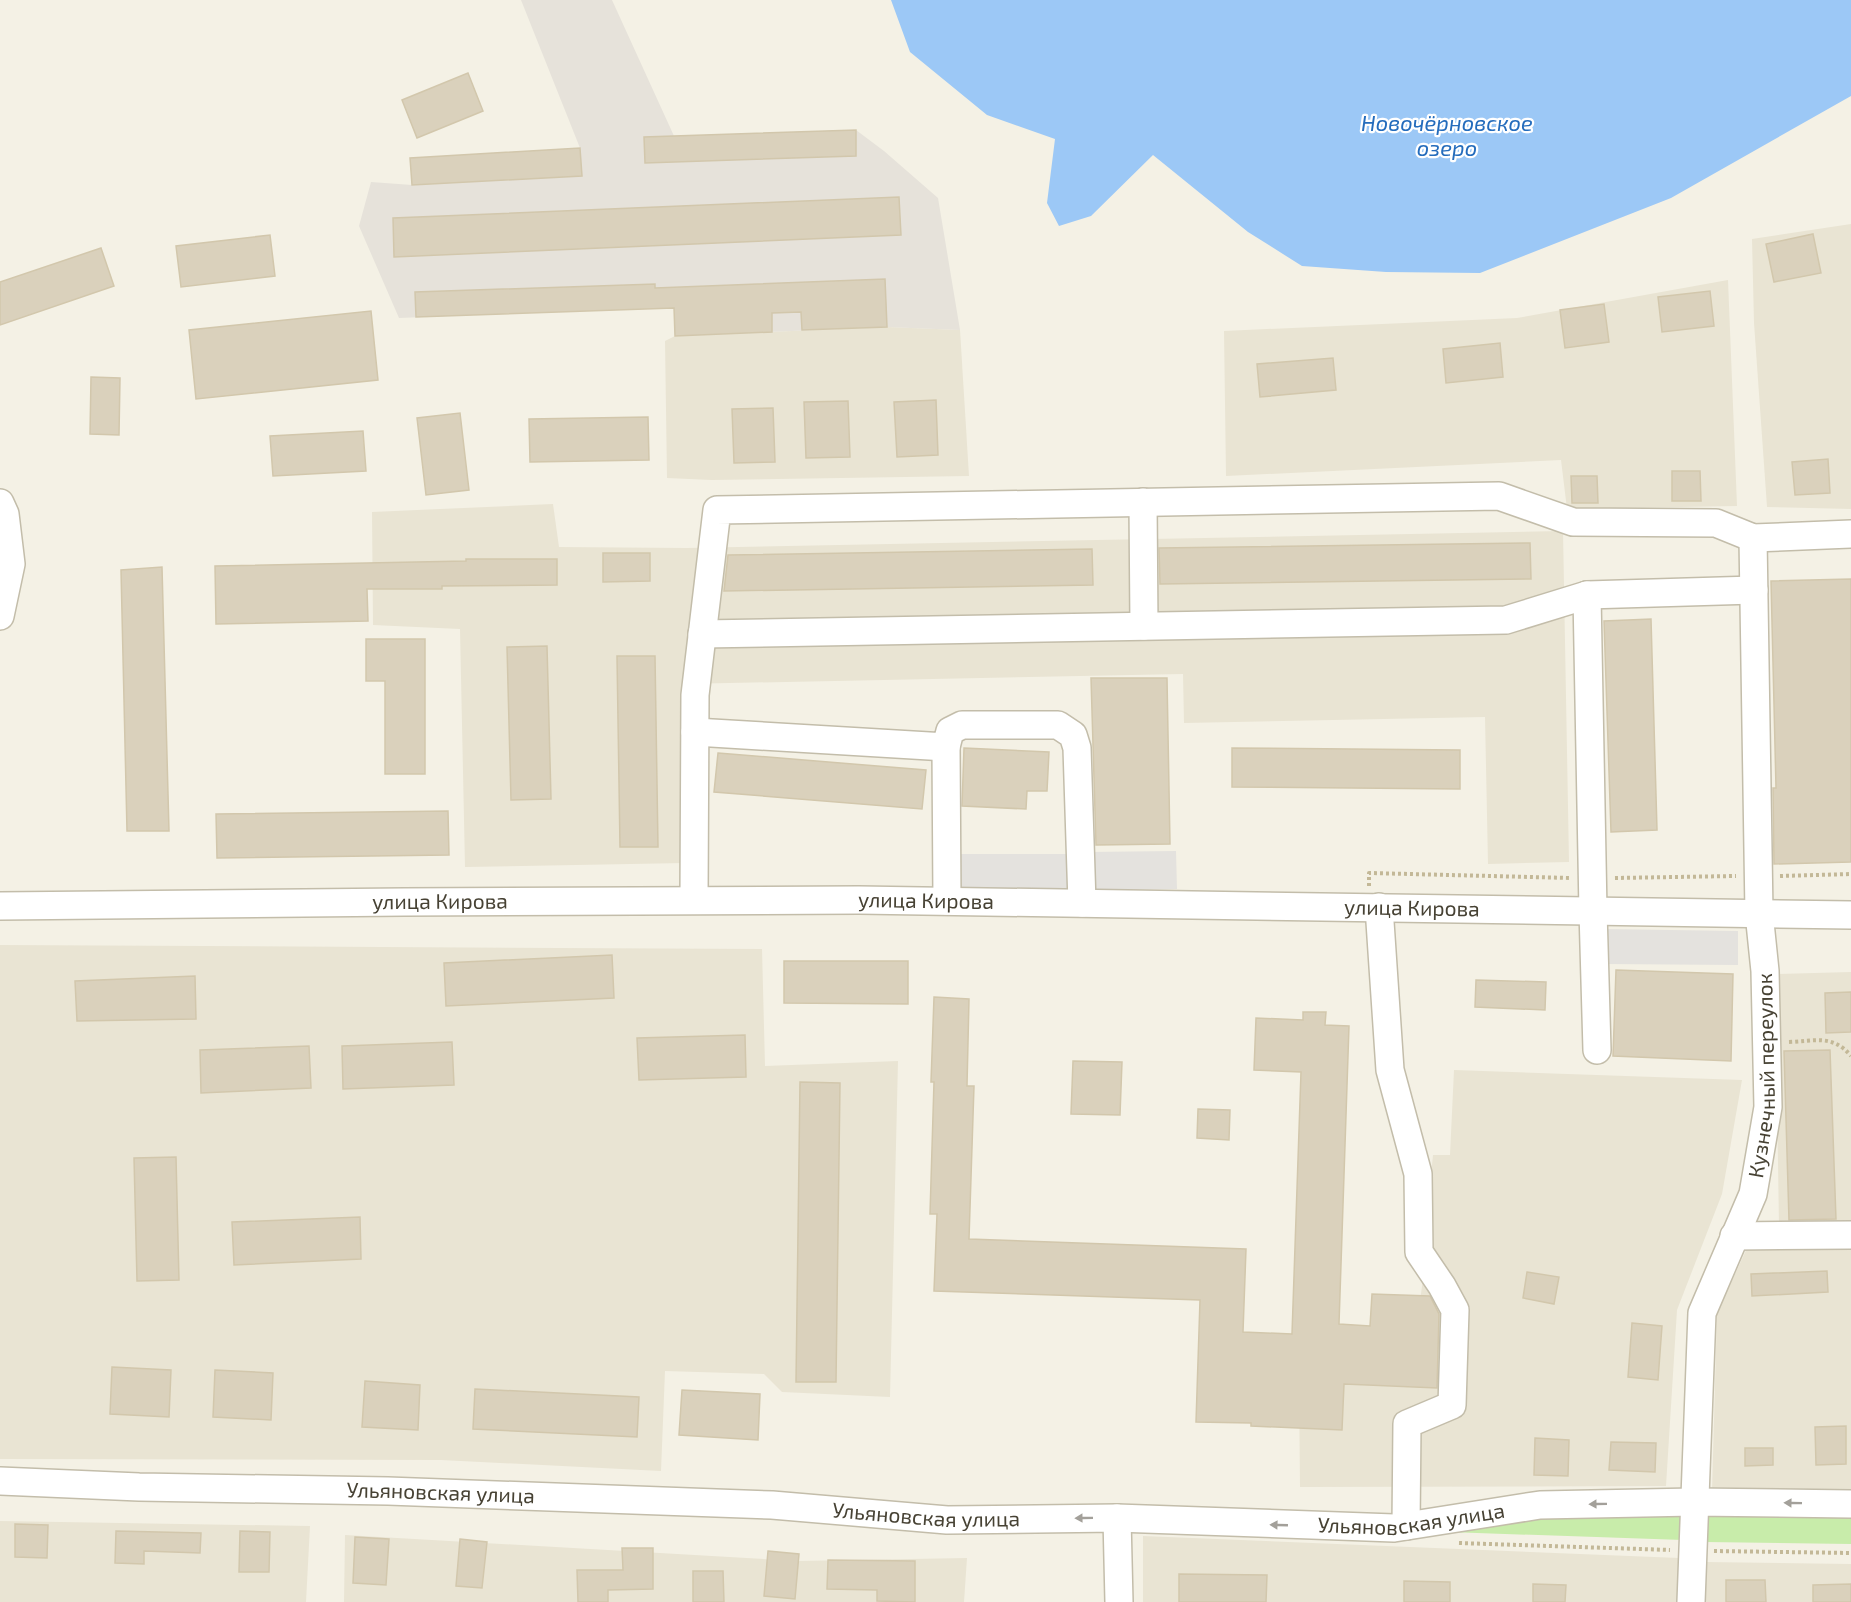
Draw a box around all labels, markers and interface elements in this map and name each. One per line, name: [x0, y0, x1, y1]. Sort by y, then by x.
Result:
water label: Новочёрновское озеро: [1361, 109, 1533, 160]
street label: улица Кирова: [858, 886, 994, 913]
street label: улица Кирова: [372, 888, 508, 914]
street label: улица Кирова: [1344, 893, 1480, 920]
street label: Кузнечный переулок: [1742, 973, 1779, 1180]
street label: Ульяновская улица: [347, 1476, 535, 1507]
street label: Ульяновская улица: [831, 1496, 1020, 1532]
street label: Ульяновская улица: [1317, 1497, 1506, 1539]
one-way arrow: [1783, 1498, 1802, 1508]
one-way arrow: [1588, 1499, 1607, 1508]
one-way arrow: [1074, 1513, 1093, 1523]
one-way arrow: [1269, 1521, 1288, 1530]

